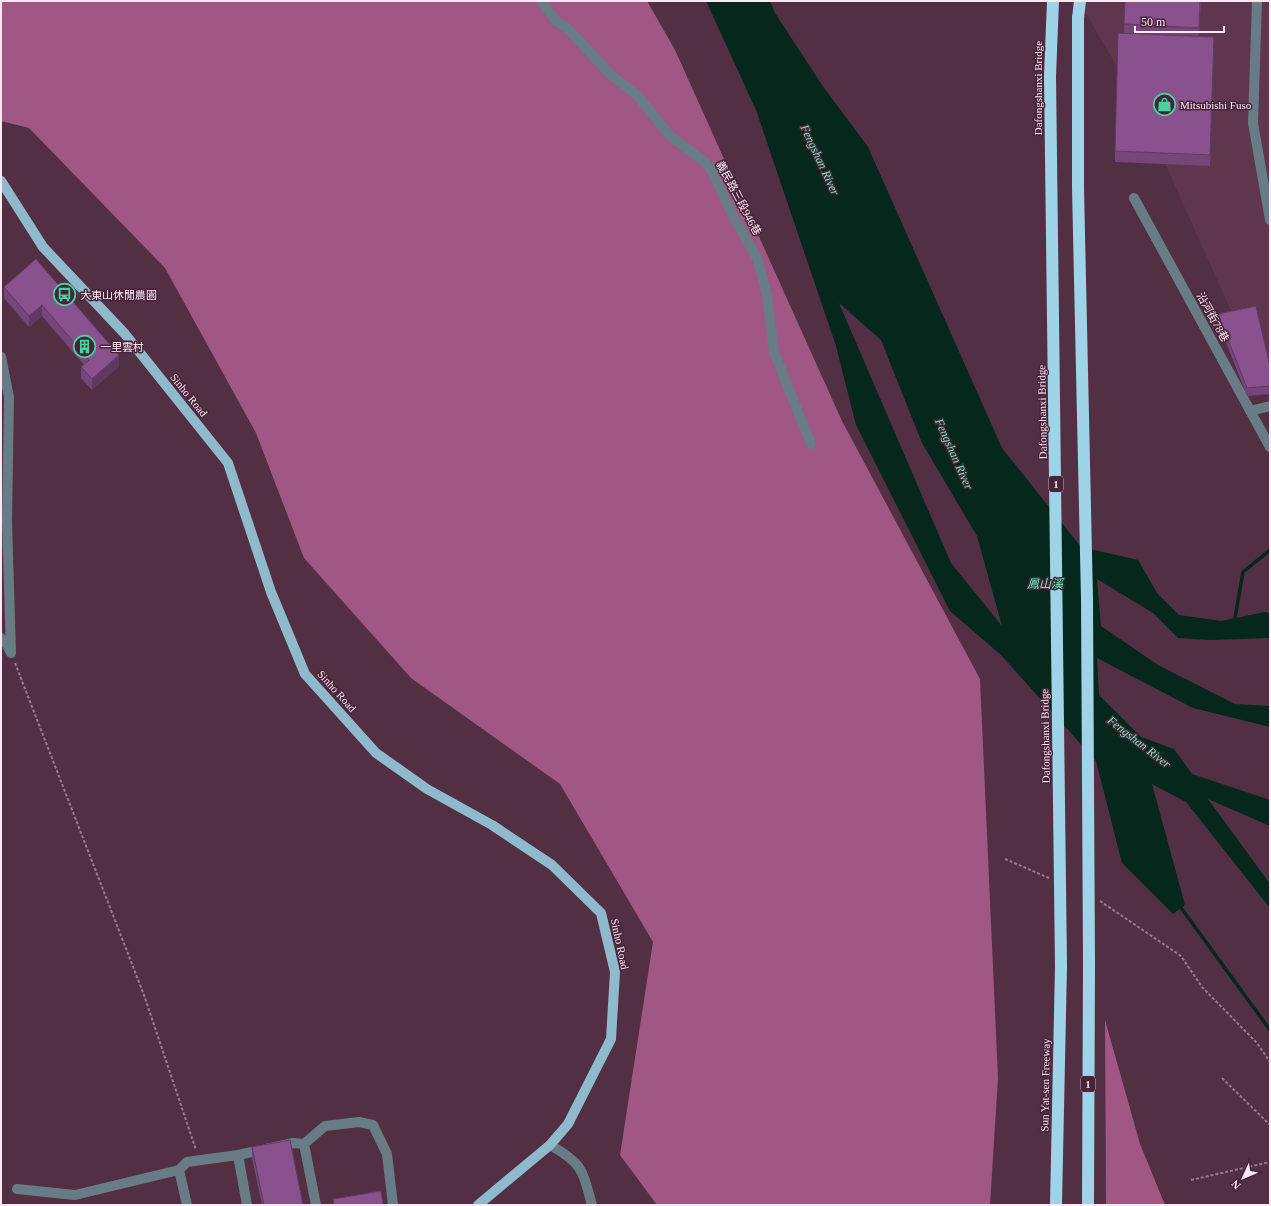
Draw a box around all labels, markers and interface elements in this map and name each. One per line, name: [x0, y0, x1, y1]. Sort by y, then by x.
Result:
scale bar: [1135, 8, 1224, 34]
text: 50 m: [1141, 15, 1166, 29]
street label: Dafongshanxi Bridge: [1032, 41, 1044, 135]
shop icon: Mitsubishi Fuso: [1151, 92, 1177, 118]
place label: Mitsubishi Fuso: [1180, 99, 1252, 111]
water label: Fengshan River: [797, 122, 843, 198]
street label: 義民路三段946巷: [714, 159, 764, 237]
bus stop icon: 大東山休閒農園: [52, 282, 78, 308]
place label: 大東山休閒農園: [80, 289, 157, 301]
street label: 沿河街78巷: [1194, 290, 1232, 344]
building icon: 一里雲村: [72, 334, 98, 360]
place label: 一里雲村: [100, 341, 144, 353]
street label: Dafongshanxi Bridge: [1035, 365, 1049, 459]
street label: Sinho Road: [168, 371, 210, 419]
water label: Fengshan River: [932, 415, 976, 492]
road number: 1: [1049, 476, 1063, 492]
water label: 鳳山溪: [1027, 577, 1065, 591]
street label: Sinho Road: [315, 668, 359, 715]
street label: Dafongshanxi Bridge: [1038, 689, 1052, 783]
water label: Fengshan River: [1104, 712, 1174, 771]
street label: Sinho Road: [609, 917, 631, 971]
street label: Sun Yat-sen Freeway: [1038, 1038, 1052, 1132]
road number: 1: [1081, 1076, 1095, 1092]
north arrow: [1223, 1158, 1263, 1198]
text: N: [1229, 1178, 1243, 1192]

